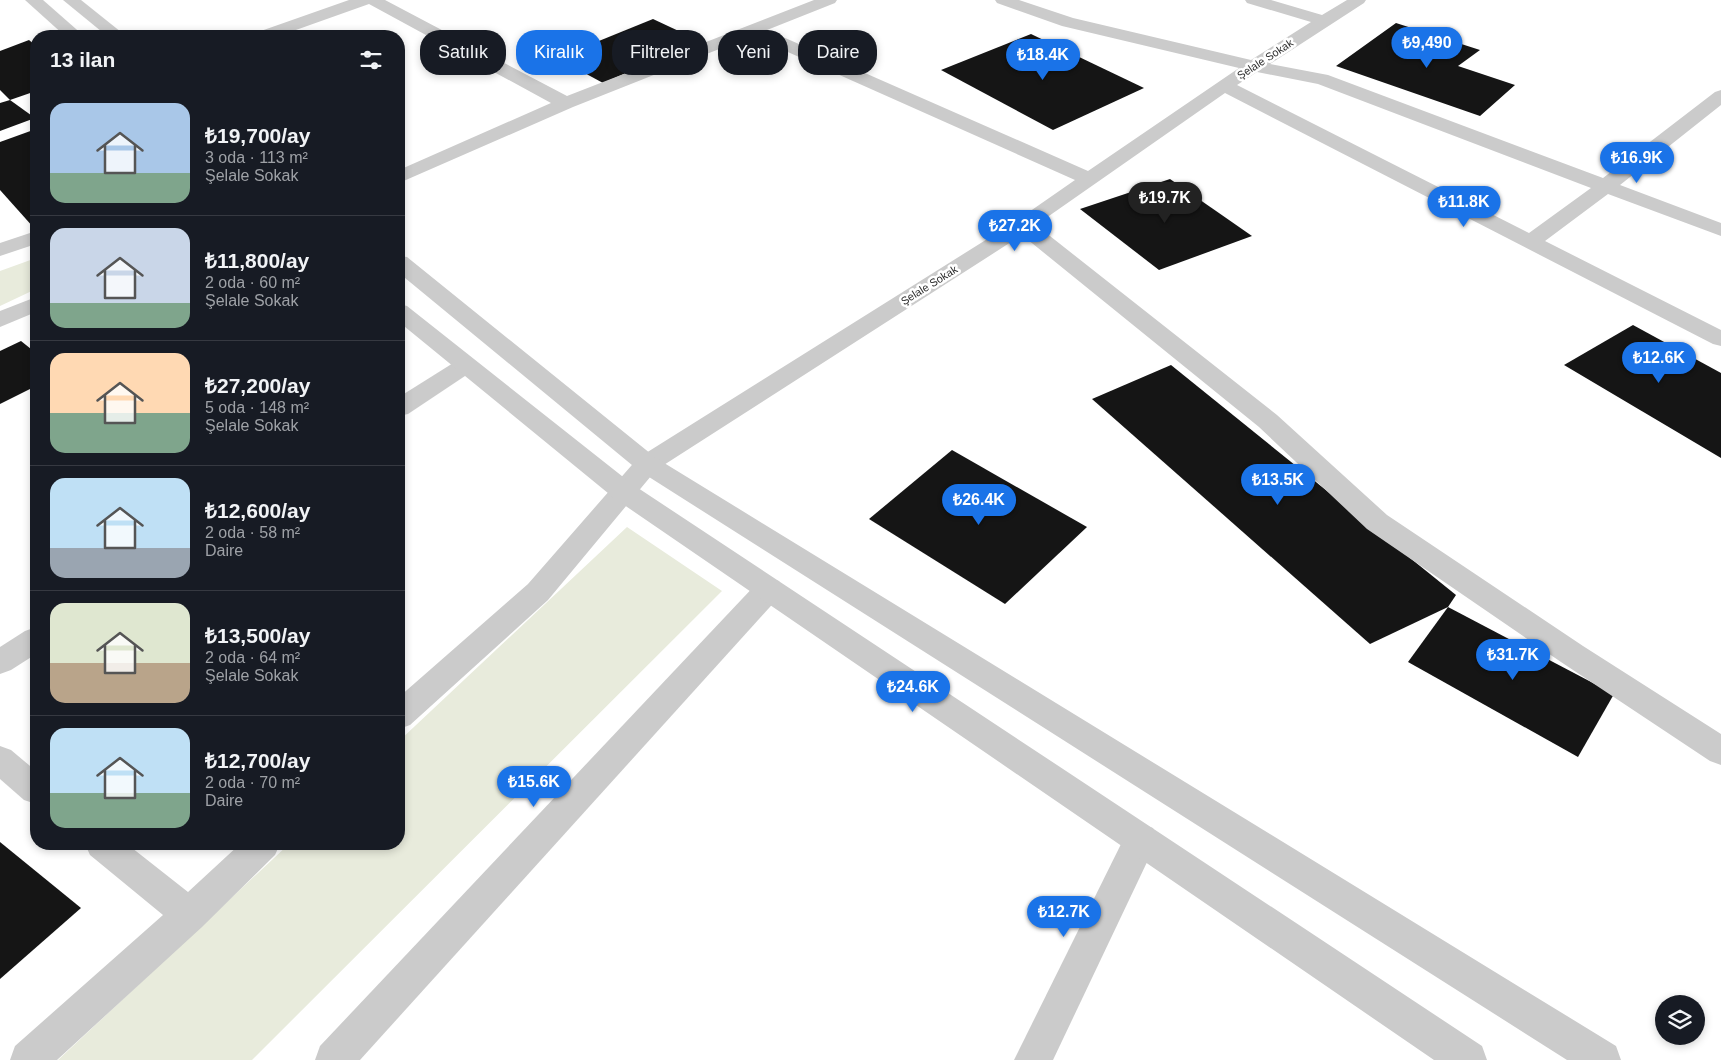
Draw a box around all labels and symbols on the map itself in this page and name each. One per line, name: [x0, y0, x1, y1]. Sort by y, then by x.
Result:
pin: ₺9,490: [1386, 27, 1468, 69]
street label: Şelale Sokak: [1235, 36, 1296, 82]
pin: ₺18.4K: [1002, 38, 1084, 81]
pin: ₺16.9K: [1596, 142, 1678, 184]
pin: ₺19.7K: [1124, 182, 1206, 224]
pin: ₺11.8K: [1423, 186, 1505, 228]
pin: ₺27.2K: [974, 210, 1056, 252]
street label: Şelale Sokak: [899, 263, 960, 307]
pin: ₺12.6K: [1618, 342, 1700, 384]
pin: ₺13.5K: [1237, 464, 1319, 506]
pin: ₺26.4K: [938, 484, 1020, 526]
pin: ₺31.7K: [1472, 638, 1554, 681]
pin: ₺24.6K: [872, 670, 954, 713]
pin: ₺15.6K: [493, 766, 575, 808]
pin: ₺12.7K: [1023, 896, 1105, 938]

